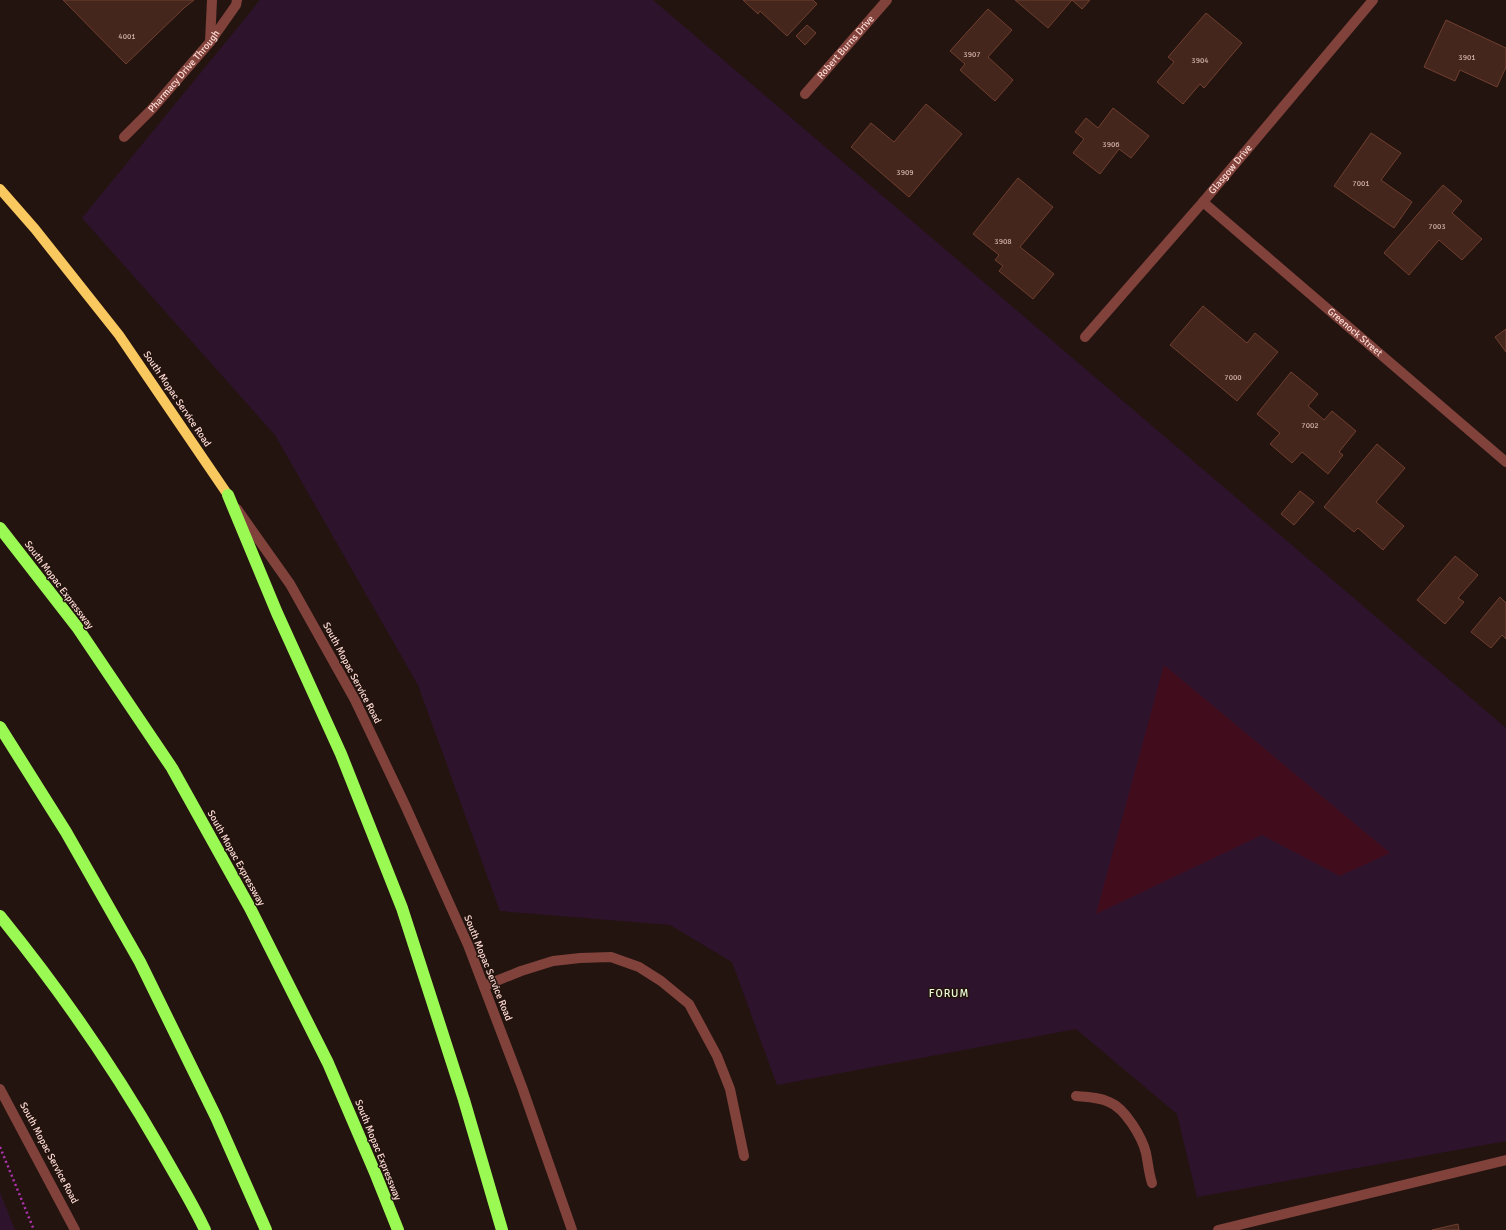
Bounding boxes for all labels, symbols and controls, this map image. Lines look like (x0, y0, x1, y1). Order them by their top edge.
street label: Robert Burns Drive (815, 13, 877, 82)
street label: Pharmacy Drive Through (146, 28, 222, 115)
house number: 4001 (118, 31, 136, 41)
house number: 3907 (963, 49, 981, 59)
house number: 3901 (1458, 52, 1476, 62)
house number: 3904 (1191, 55, 1209, 65)
house number: 3906 (1102, 139, 1120, 149)
street label: Glasgow Drive (1206, 142, 1255, 197)
house number: 3909 (896, 167, 914, 177)
house number: 7001 (1352, 178, 1370, 188)
house number: 7003 (1428, 221, 1446, 231)
house number: 3908 (994, 236, 1012, 246)
street label: Greenock Street (1325, 305, 1385, 359)
street label: South Mopac Service Road (140, 349, 214, 449)
house number: 7000 (1224, 372, 1242, 382)
house number: 7002 (1301, 420, 1319, 430)
street label: South Mopac Expressway (22, 538, 96, 632)
street label: South Mopac Service Road (320, 620, 384, 726)
street label: South Mopac Expressway (205, 808, 267, 908)
street label: South Mopac Service Road (461, 913, 515, 1023)
district label: FORUM (929, 987, 969, 1000)
street label: South Mopac Expressway (352, 1098, 404, 1202)
street label: South Mopac Service Road (17, 1100, 81, 1206)

